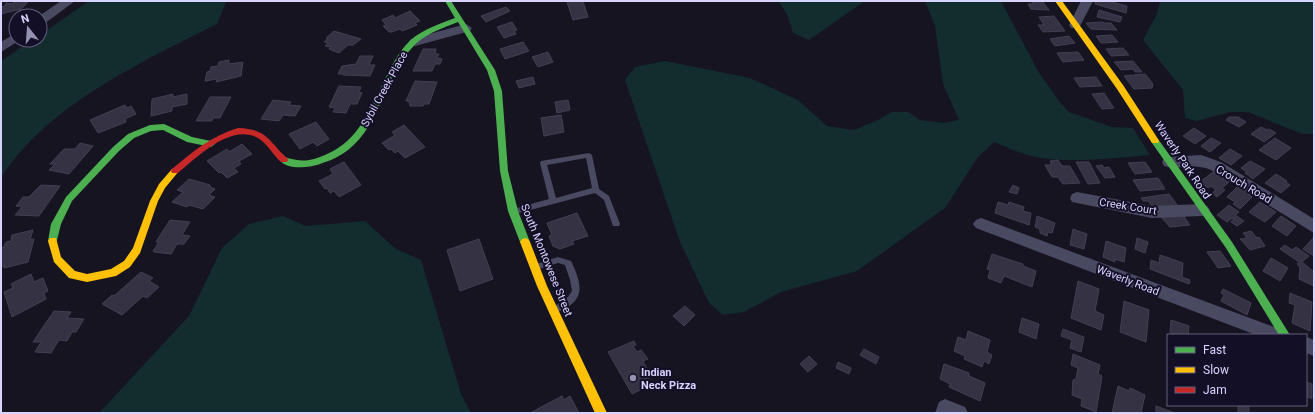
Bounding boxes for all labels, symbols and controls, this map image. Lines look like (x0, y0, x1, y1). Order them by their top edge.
north arrow (8, 8, 48, 48)
text: N (20, 11, 31, 26)
street label: Sybil Creek Place (358, 49, 411, 129)
street label: Waverly Park Road (1152, 119, 1213, 202)
street label: Crouch Road (1213, 163, 1274, 206)
street label: Creek Court (1098, 196, 1158, 218)
street label: South Montowese Street (518, 202, 575, 319)
street label: Waverly Road (1095, 263, 1161, 298)
legend (1167, 334, 1307, 406)
text: Fast (1203, 343, 1226, 357)
text: Slow (1203, 363, 1229, 377)
place label: Indian Neck Pizza (641, 366, 696, 392)
marker: Indian Neck Pizza (628, 373, 638, 383)
text: Jam (1203, 383, 1227, 397)

